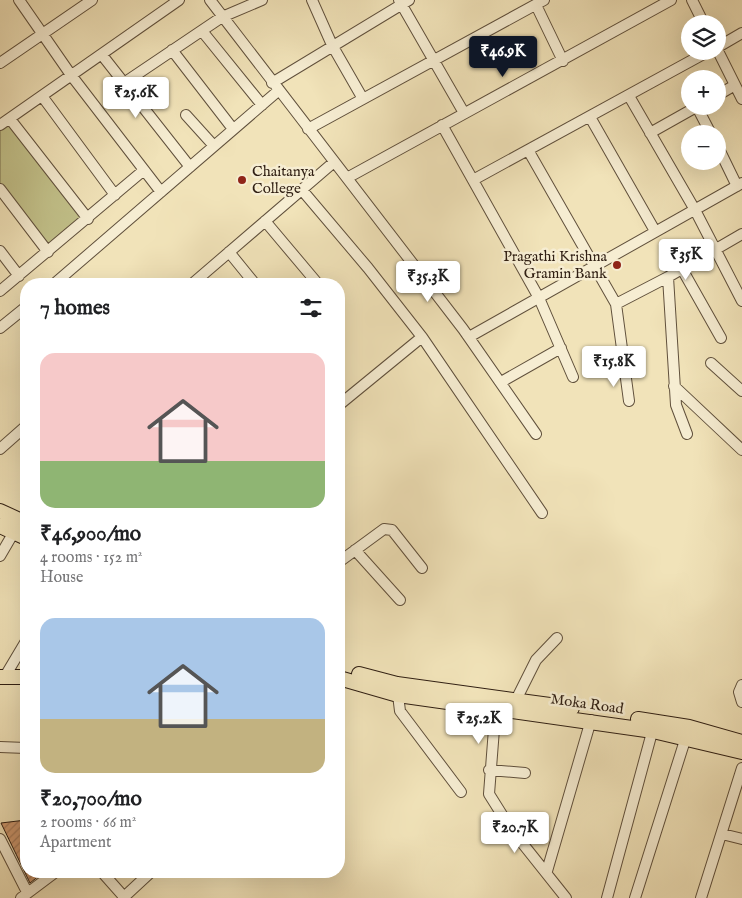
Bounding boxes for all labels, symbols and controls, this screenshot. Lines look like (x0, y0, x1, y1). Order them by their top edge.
map controls (681, 15, 726, 170)
button: layers (681, 15, 726, 60)
pin: ₹46.9K (462, 36, 544, 78)
text: ₹46.9K (480, 42, 526, 62)
button: + (681, 70, 726, 115)
pin: ₹25.6K (95, 76, 177, 119)
text: ₹25.6K (114, 83, 158, 103)
button: − (681, 125, 726, 170)
place label: Chaitanya College (252, 162, 315, 198)
marker: Chaitanya College (236, 174, 248, 186)
pin: ₹35K (656, 238, 716, 281)
text: ₹35K (670, 245, 702, 265)
place label: Pragathi Krishna Gramin Bank (503, 247, 608, 283)
marker: Pragathi Krishna Gramin Bank (611, 259, 623, 271)
pin: ₹35.3K (387, 260, 469, 303)
text: ₹35.3K (407, 267, 449, 287)
icon: filters (297, 294, 325, 322)
text: 7 homes (40, 295, 110, 322)
pin: ₹15.8K (573, 346, 655, 388)
text: ₹15.8K (593, 352, 635, 372)
icon: home (138, 386, 228, 476)
text: ₹46,900/mo (40, 521, 141, 548)
text: 4 rooms · 152 m² (40, 548, 142, 568)
text: House (40, 568, 83, 588)
icon: home (138, 651, 228, 741)
street label: Moka Road (549, 689, 626, 719)
pin: ₹25.2K (438, 702, 520, 745)
text: ₹25.2K (457, 709, 501, 729)
text: ₹20,700/mo (40, 786, 142, 813)
pin: ₹20.7K (474, 812, 556, 854)
text: 2 rooms · 66 m² (40, 813, 136, 833)
text: ₹20.7K (492, 818, 538, 838)
text: Apartment (40, 833, 111, 853)

